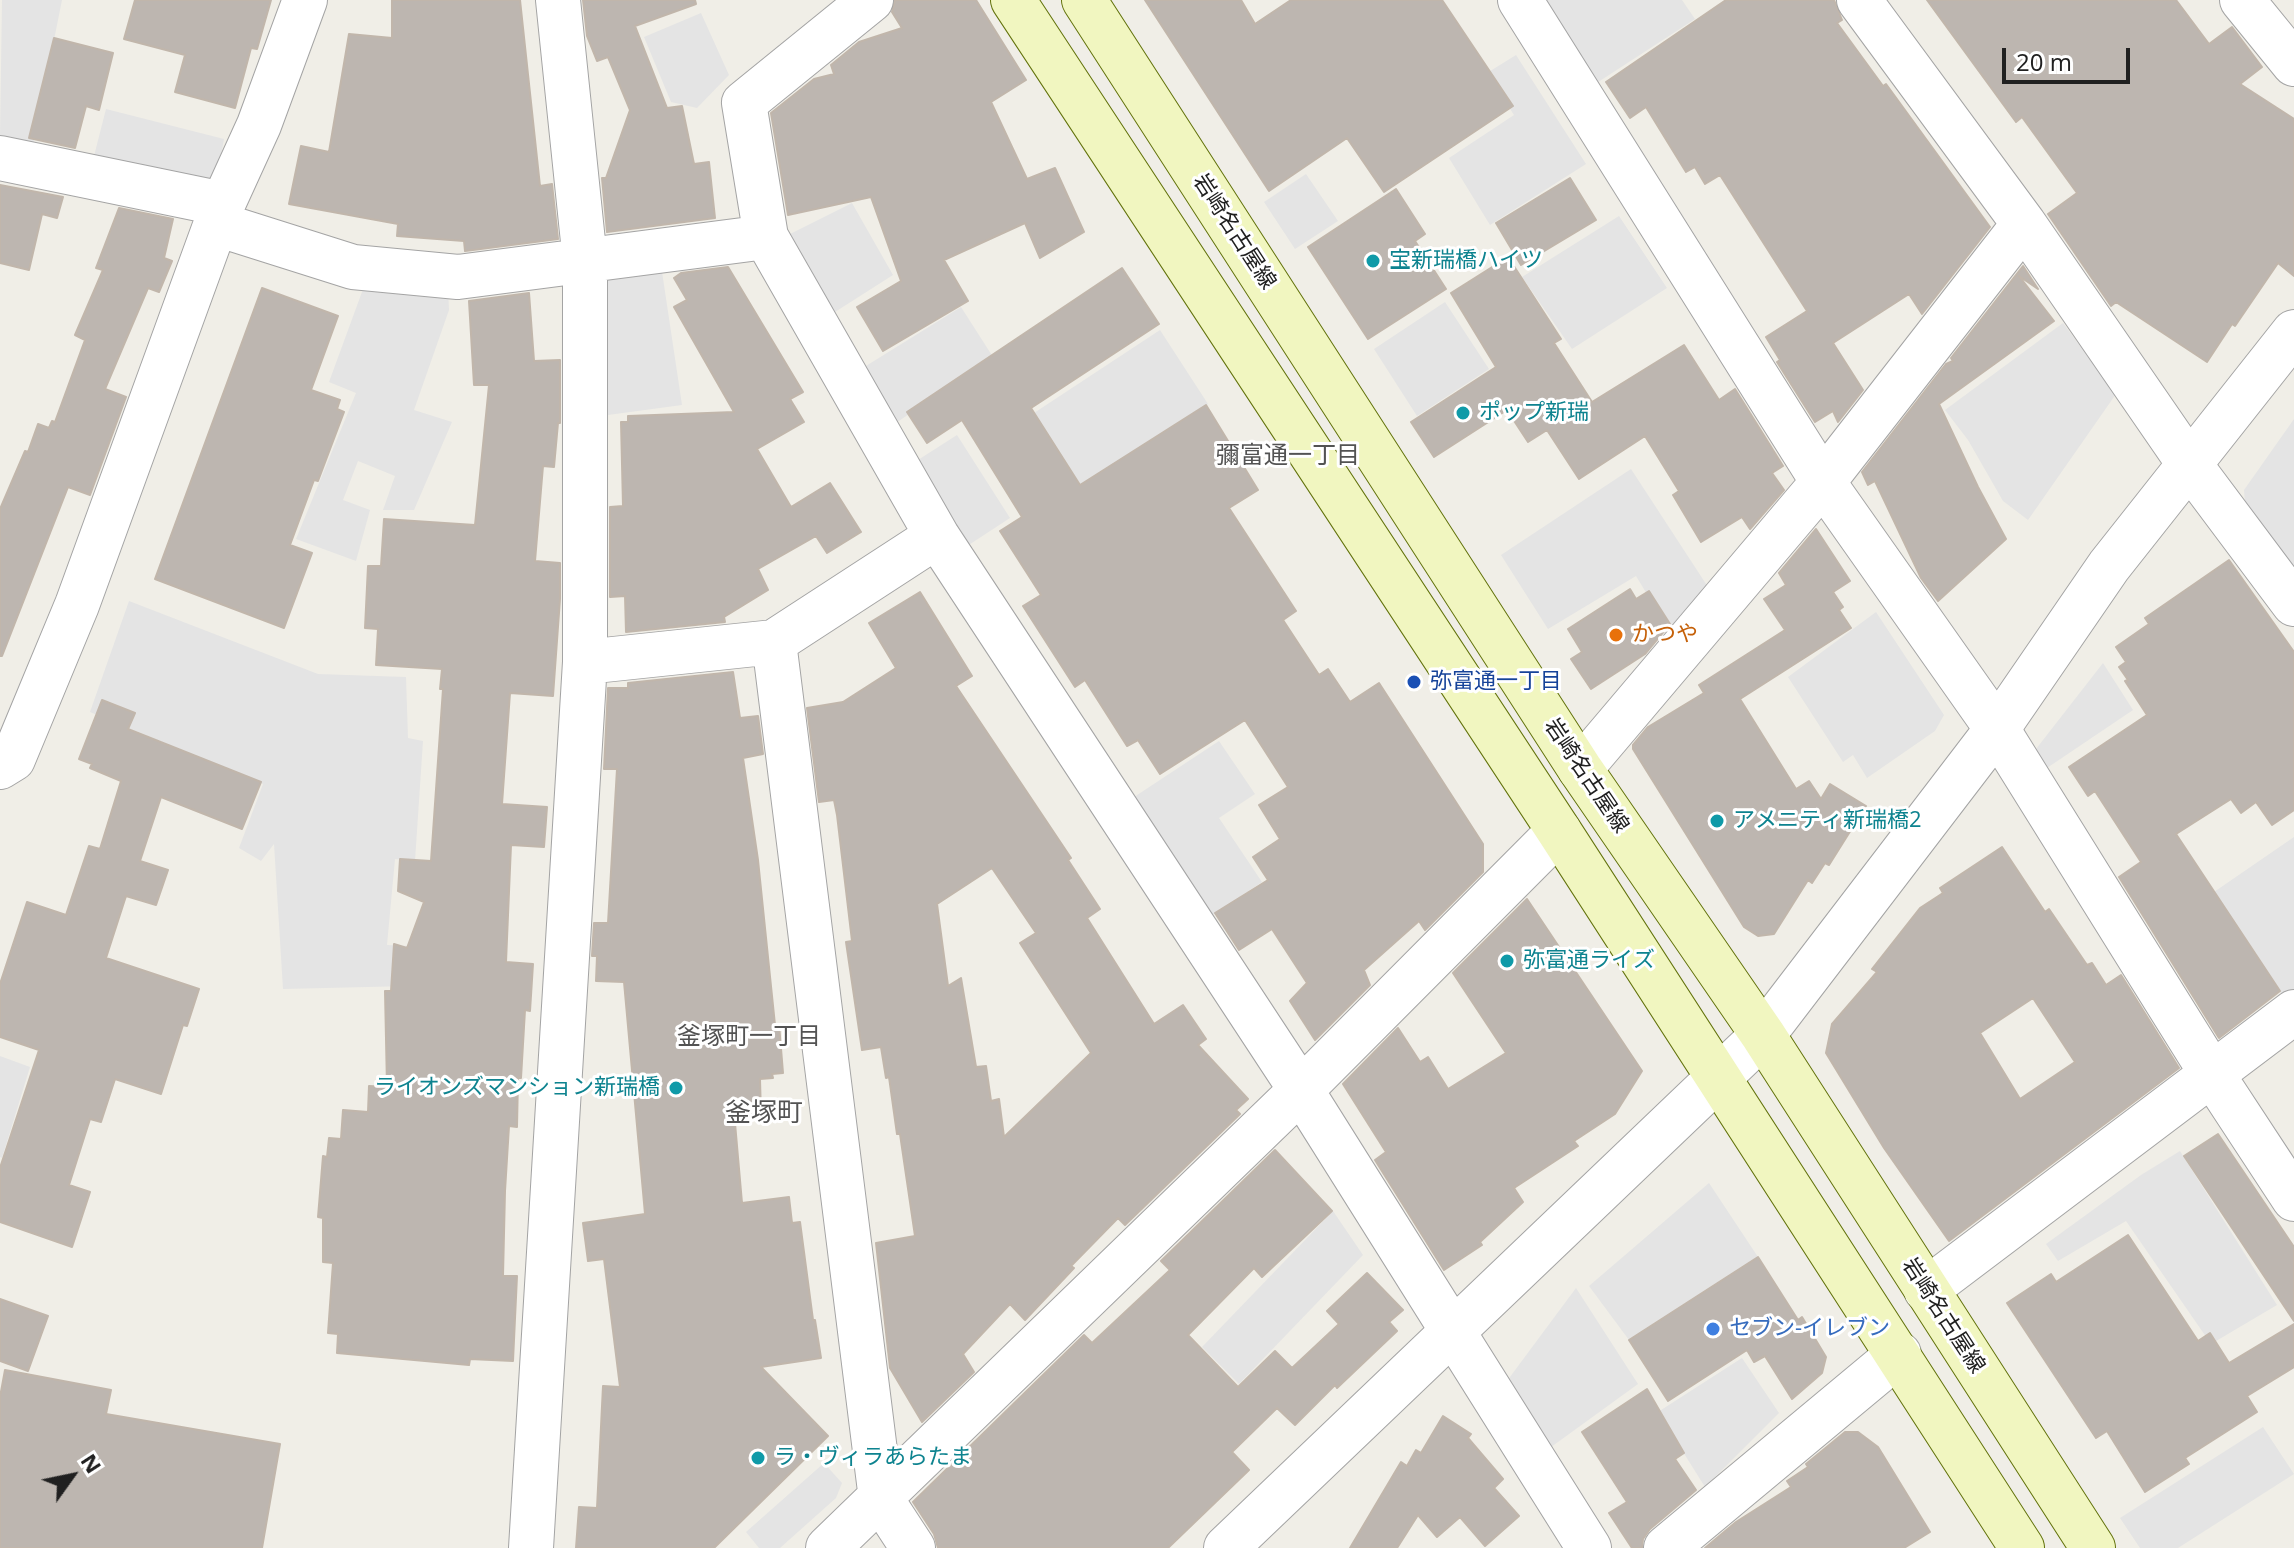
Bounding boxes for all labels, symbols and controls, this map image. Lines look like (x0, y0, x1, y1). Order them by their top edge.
scale bar (2006, 32, 2134, 82)
text: 20 m (2016, 45, 2072, 78)
street label: 岩崎名古屋線 (1187, 169, 1281, 295)
place label: 宝新瑞橋ハイツ (1389, 248, 1543, 274)
marker: 宝新瑞橋ハイツ (1364, 252, 1382, 270)
place label: ポップ新瑞 (1479, 400, 1589, 426)
marker: ポップ新瑞 (1454, 404, 1472, 422)
district label: 彌富通一丁目 (1216, 442, 1360, 470)
place label: かつや (1632, 622, 1698, 648)
marker: かつや (1607, 626, 1625, 644)
place label: 弥富通一丁目 (1430, 669, 1562, 695)
marker: 弥富通一丁目 (1405, 673, 1423, 691)
street label: 岩崎名古屋線 (1538, 714, 1634, 838)
place label: アメニティ新瑞橋2 (1733, 808, 1922, 834)
marker: アメニティ新瑞橋2 (1708, 812, 1726, 830)
place label: 弥富通ライズ (1523, 948, 1655, 974)
marker: 弥富通ライズ (1498, 952, 1516, 970)
district label: 釜塚町一丁目 (677, 1023, 821, 1051)
place label: ライオンズマンション新瑞橋 (374, 1075, 660, 1101)
marker: ライオンズマンション新瑞橋 (667, 1079, 685, 1097)
district label: 釜塚町 (725, 1098, 803, 1130)
street label: 岩崎名古屋線 (1896, 1253, 1990, 1379)
place label: セブン-イレブン (1729, 1316, 1890, 1342)
marker: セブン-イレブン (1704, 1320, 1722, 1338)
north arrow (32, 1436, 112, 1516)
place label: ラ・ヴィラあらたま (774, 1445, 972, 1471)
text: N (75, 1447, 110, 1479)
marker: ラ・ヴィラあらたま (749, 1449, 767, 1467)

